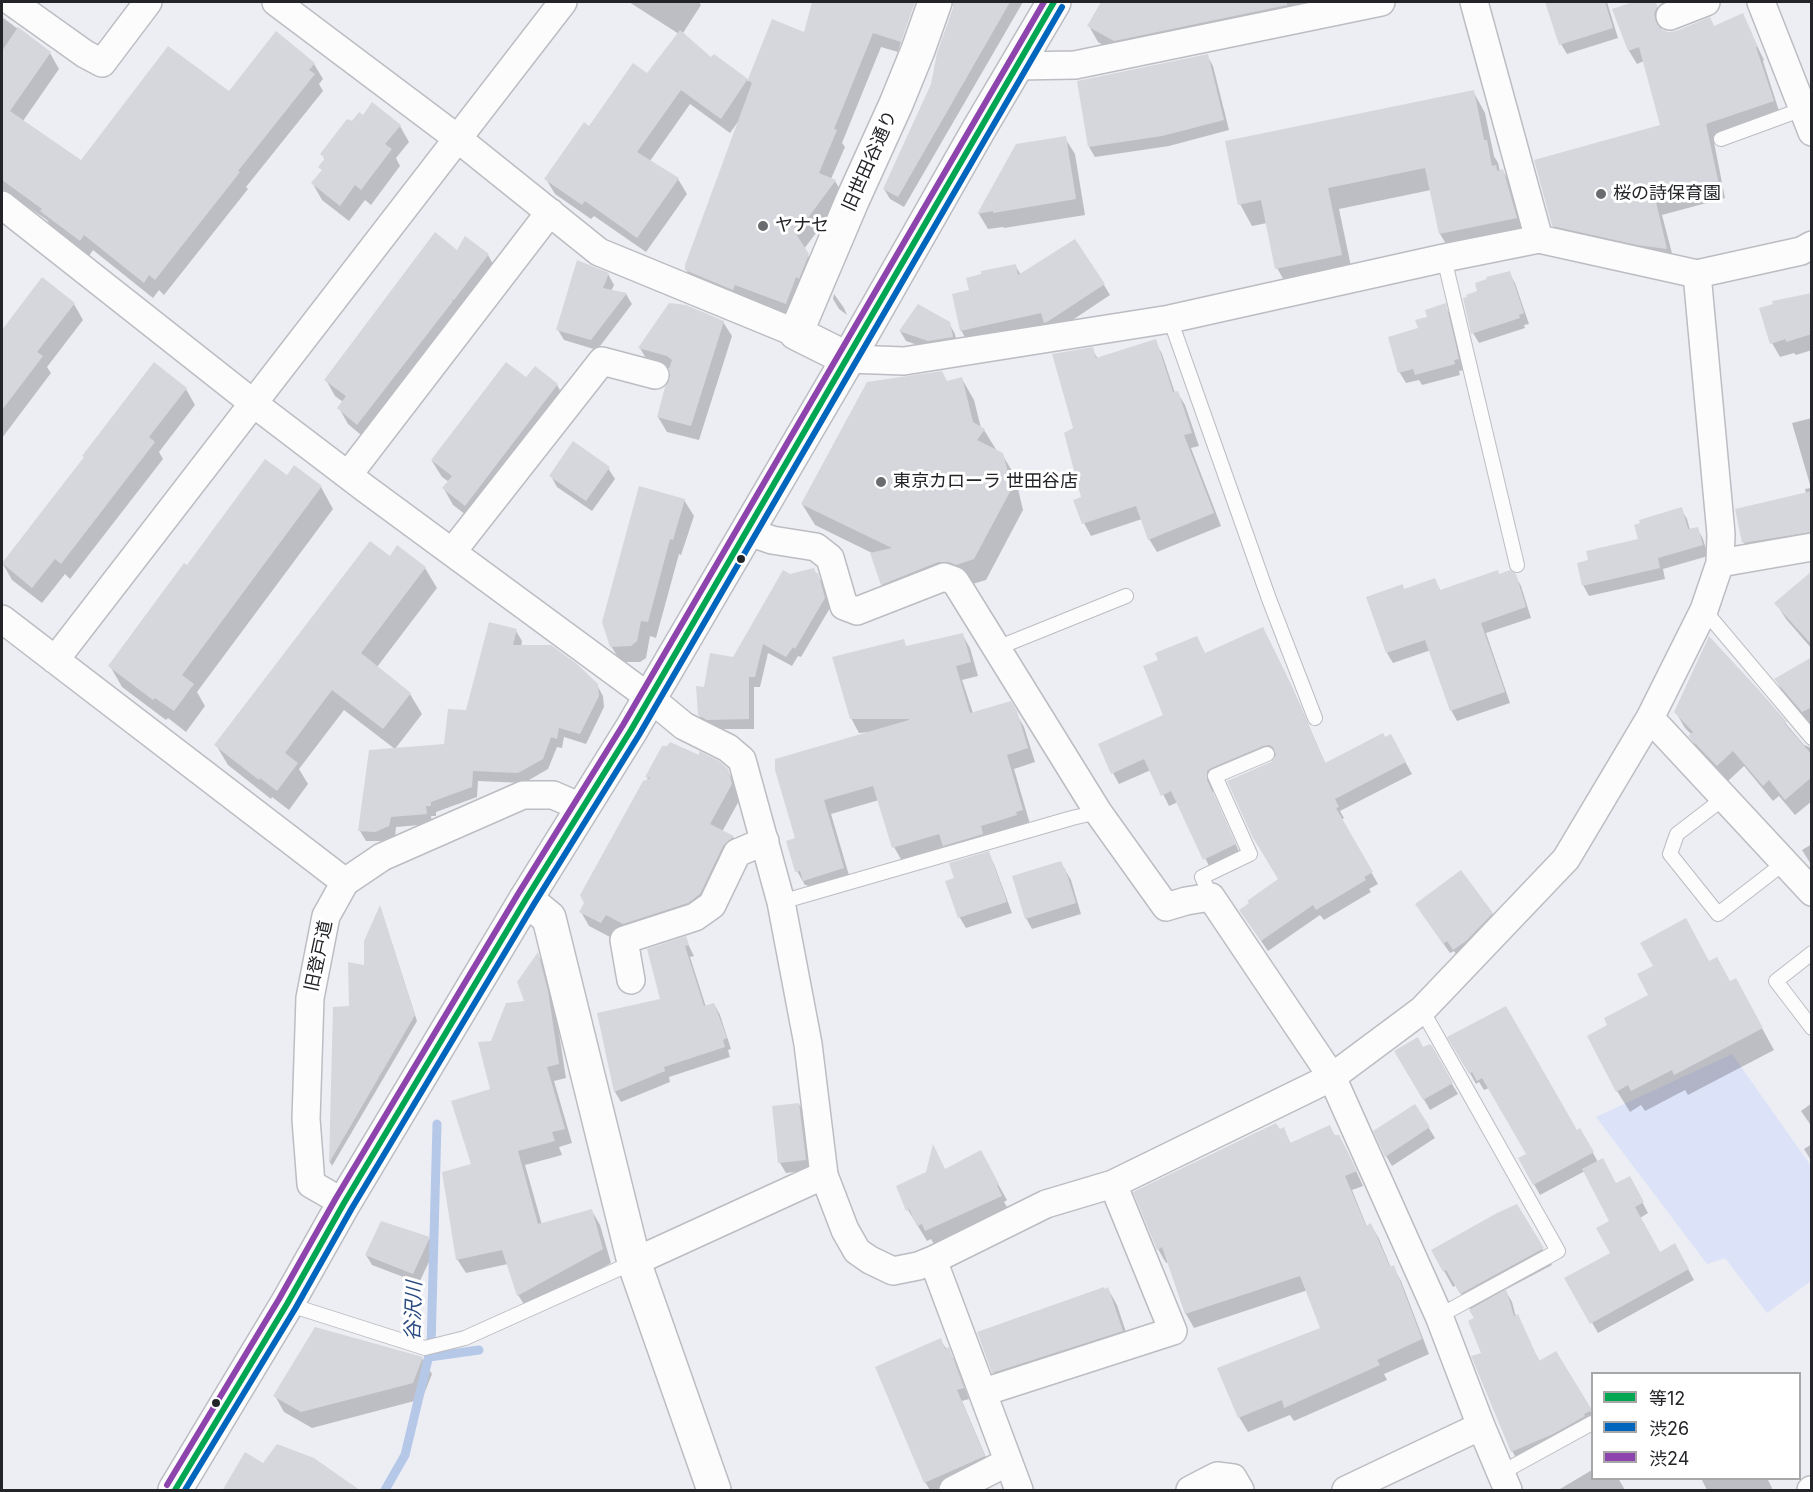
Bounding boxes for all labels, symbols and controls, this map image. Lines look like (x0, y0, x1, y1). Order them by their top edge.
street label: 旧世田谷通り (838, 107, 902, 215)
place label: 桜の詩保育園 (1613, 183, 1721, 205)
marker: 桜の詩保育園 (1594, 187, 1608, 201)
place label: ヤナセ (775, 215, 829, 237)
marker: ヤナセ (756, 219, 770, 233)
place label: 東京カローラ 世田谷店 (893, 471, 1078, 493)
marker: 東京カローラ 世田谷店 (874, 475, 888, 489)
unlabelled marker (735, 553, 747, 565)
street label: 旧登戸道 (301, 919, 337, 993)
water label: 谷沢川 (401, 1281, 427, 1341)
legend (1591, 1372, 1801, 1480)
text: 等12 (1649, 1388, 1685, 1409)
unlabelled marker (210, 1397, 222, 1409)
text: 渋26 (1649, 1418, 1689, 1439)
text: 渋24 (1649, 1448, 1689, 1469)

